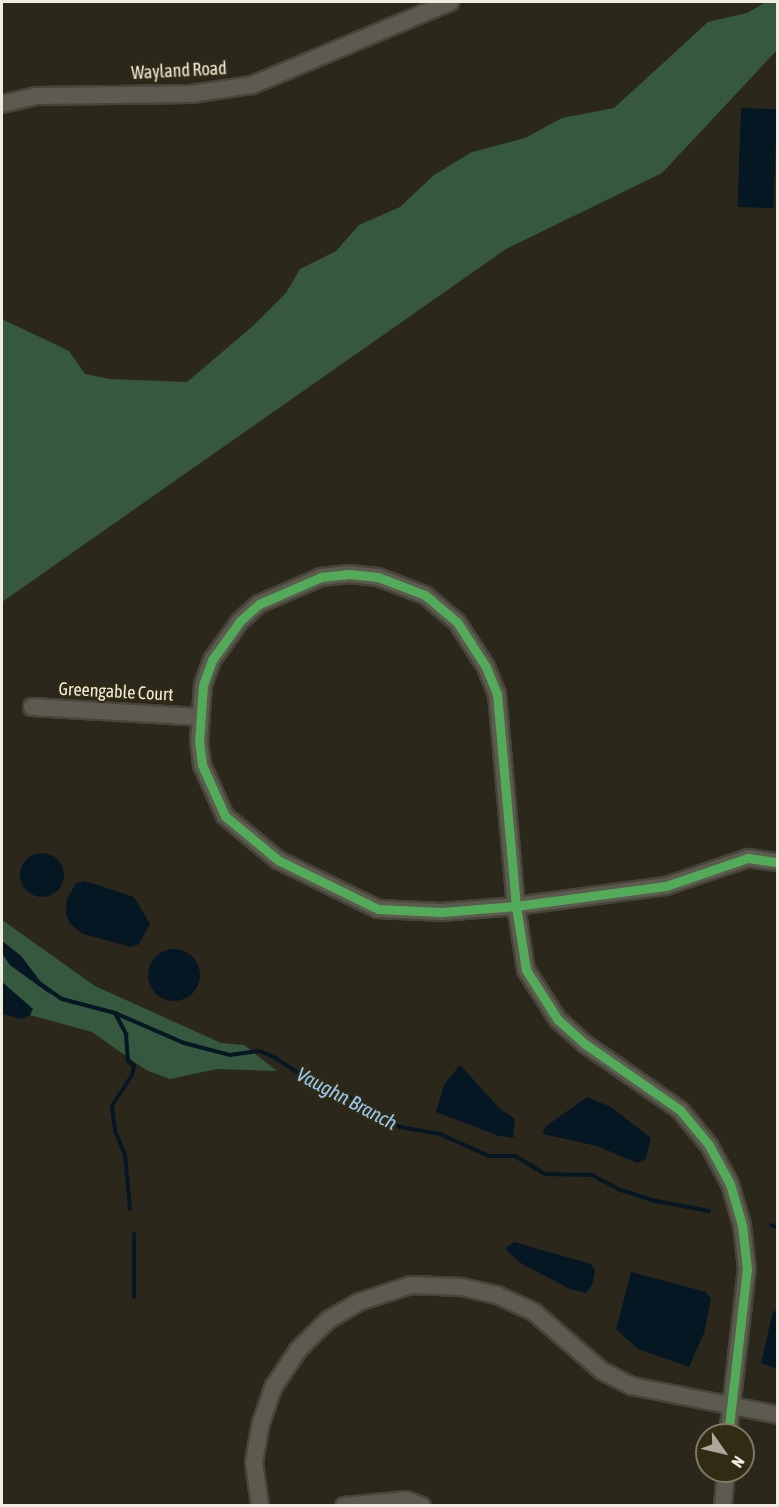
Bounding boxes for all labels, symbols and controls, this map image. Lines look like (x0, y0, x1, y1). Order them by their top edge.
street label: Wayland Road (131, 58, 227, 84)
street label: Greengable Court (58, 678, 174, 706)
water label: Vaughn Branch (293, 1061, 401, 1135)
north arrow (695, 1423, 755, 1483)
text: N (728, 1453, 748, 1471)

